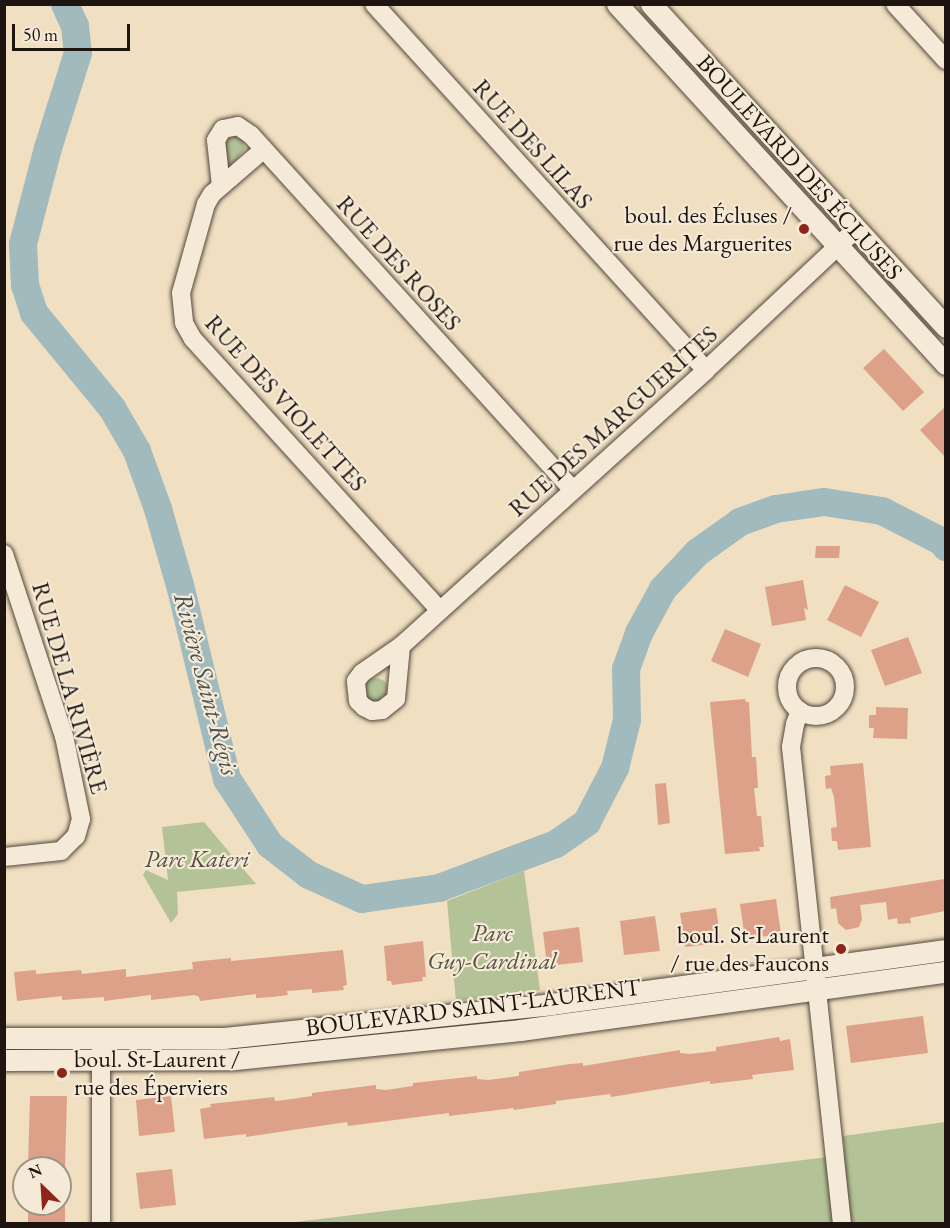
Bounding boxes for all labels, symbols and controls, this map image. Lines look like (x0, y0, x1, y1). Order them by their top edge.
scale bar (15, 12, 134, 50)
text: 50 m (23, 23, 58, 46)
street label: BOULEVARD DES ÉCLUSES (691, 48, 909, 286)
street label: RUE DES LILAS (467, 73, 599, 215)
street label: RUE DES ROSES (331, 189, 467, 337)
place label: boul. des Écluses / rue des Marguerites (613, 201, 792, 257)
marker: boul. des Écluses / rue des Marguerites (797, 222, 811, 236)
street label: RUE DES VIOLETTES (199, 309, 373, 497)
street label: RUE DES MARGUERITES (503, 320, 723, 522)
street label: RUE DE LA RIVIÈRE (26, 579, 114, 797)
water label: Rivière Saint-Régis (167, 589, 245, 779)
park label: Parc Kateri (144, 845, 250, 873)
park label: Parc Guy-Cardinal (427, 919, 557, 975)
place label: boul. St-Laurent / rue des Faucons (670, 921, 829, 977)
marker: boul. St-Laurent / rue des Faucons (834, 942, 848, 956)
street label: BOULEVARD SAINT-LAURENT (304, 972, 642, 1042)
place label: boul. St-Laurent / rue des Éperviers (74, 1045, 240, 1101)
marker: boul. St-Laurent / rue des Éperviers (55, 1066, 69, 1080)
north arrow (12, 1156, 72, 1216)
text: N (25, 1159, 45, 1183)

